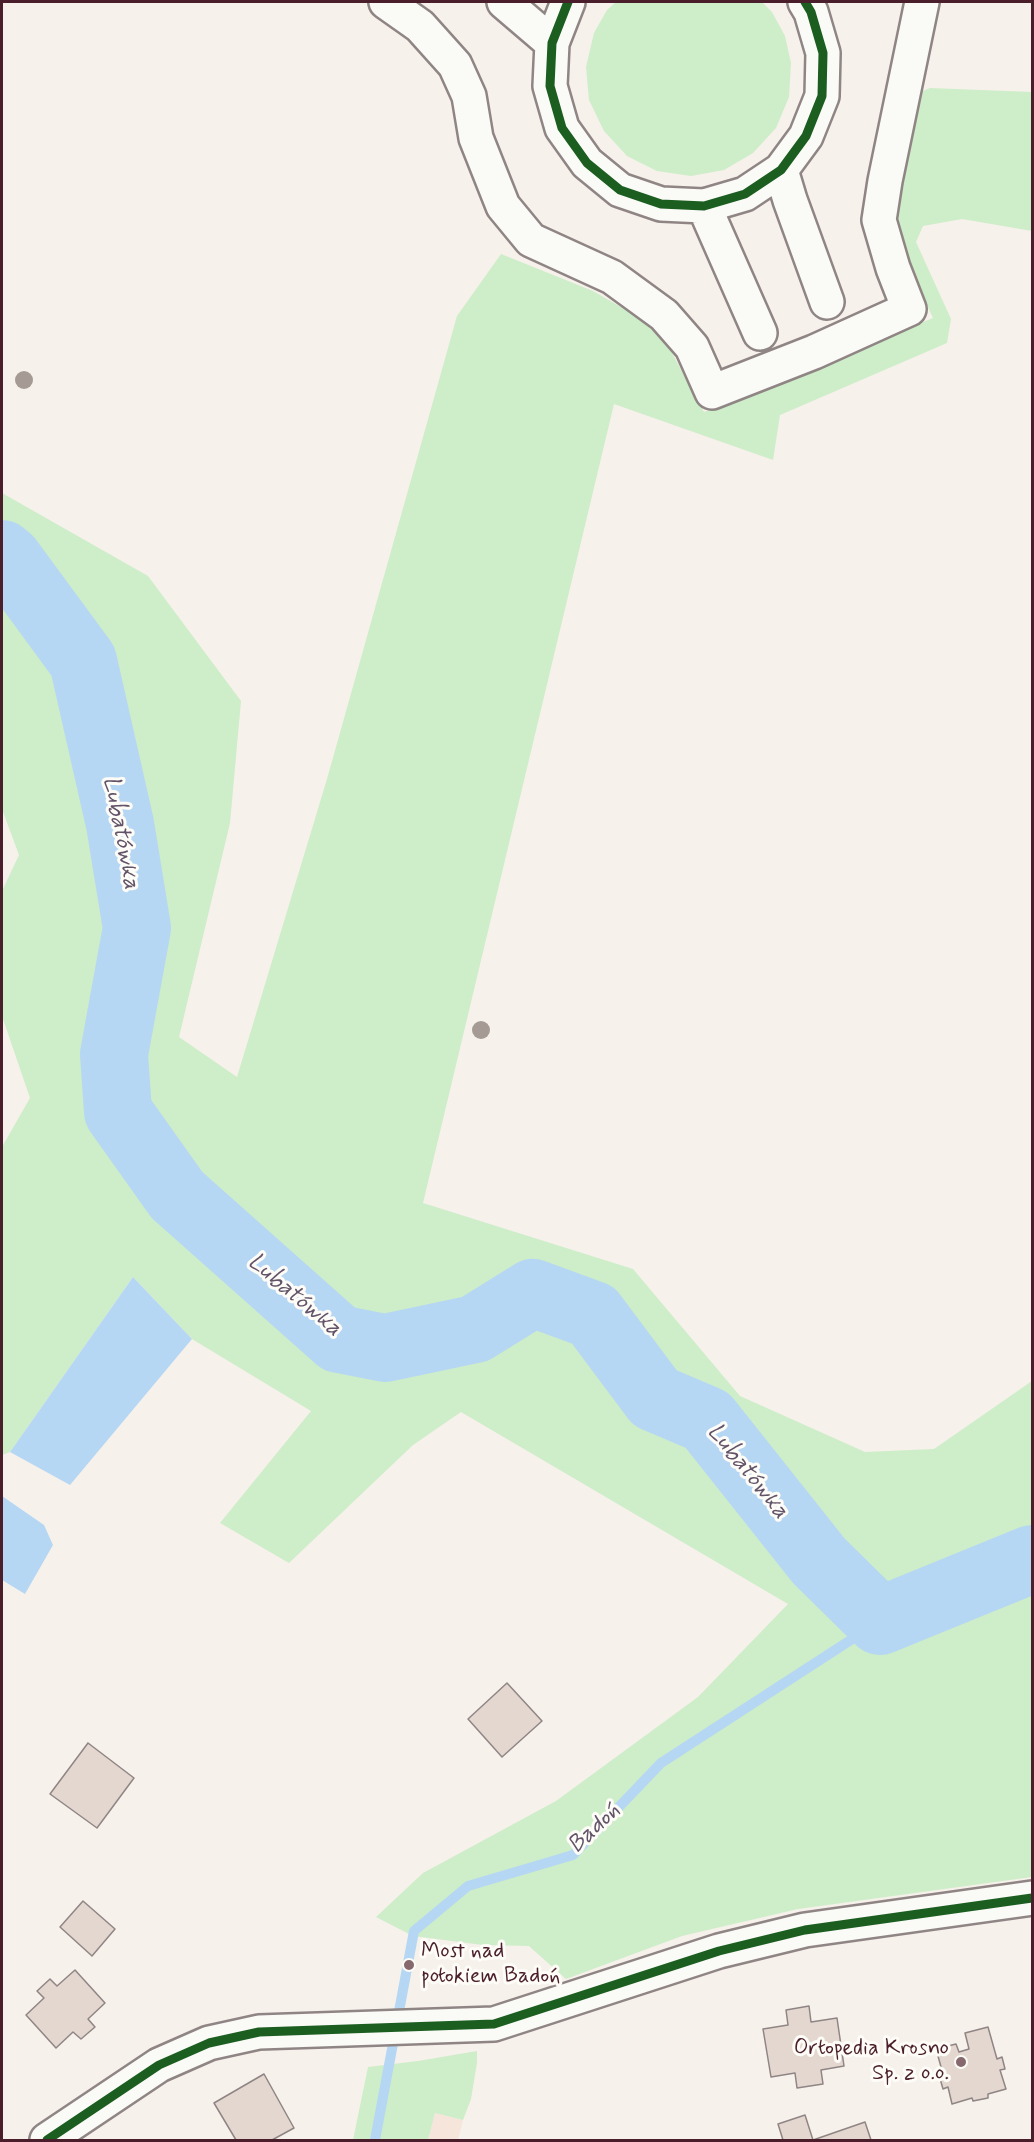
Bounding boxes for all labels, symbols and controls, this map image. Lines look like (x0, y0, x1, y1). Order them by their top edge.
water label: Lubatówka (95, 774, 145, 892)
water label: Lubatówka (241, 1248, 347, 1344)
water label: Lubatówka (700, 1419, 794, 1525)
water label: Badoń (563, 1798, 627, 1860)
place label: Most nad potokiem Badoń (421, 1939, 560, 1990)
marker: Most nad potokiem Badoń (402, 1958, 416, 1972)
place label: Ortopedia Krosno Sp. z o.o. (794, 2036, 949, 2088)
marker: Ortopedia Krosno Sp. z o.o. (954, 2055, 968, 2069)

